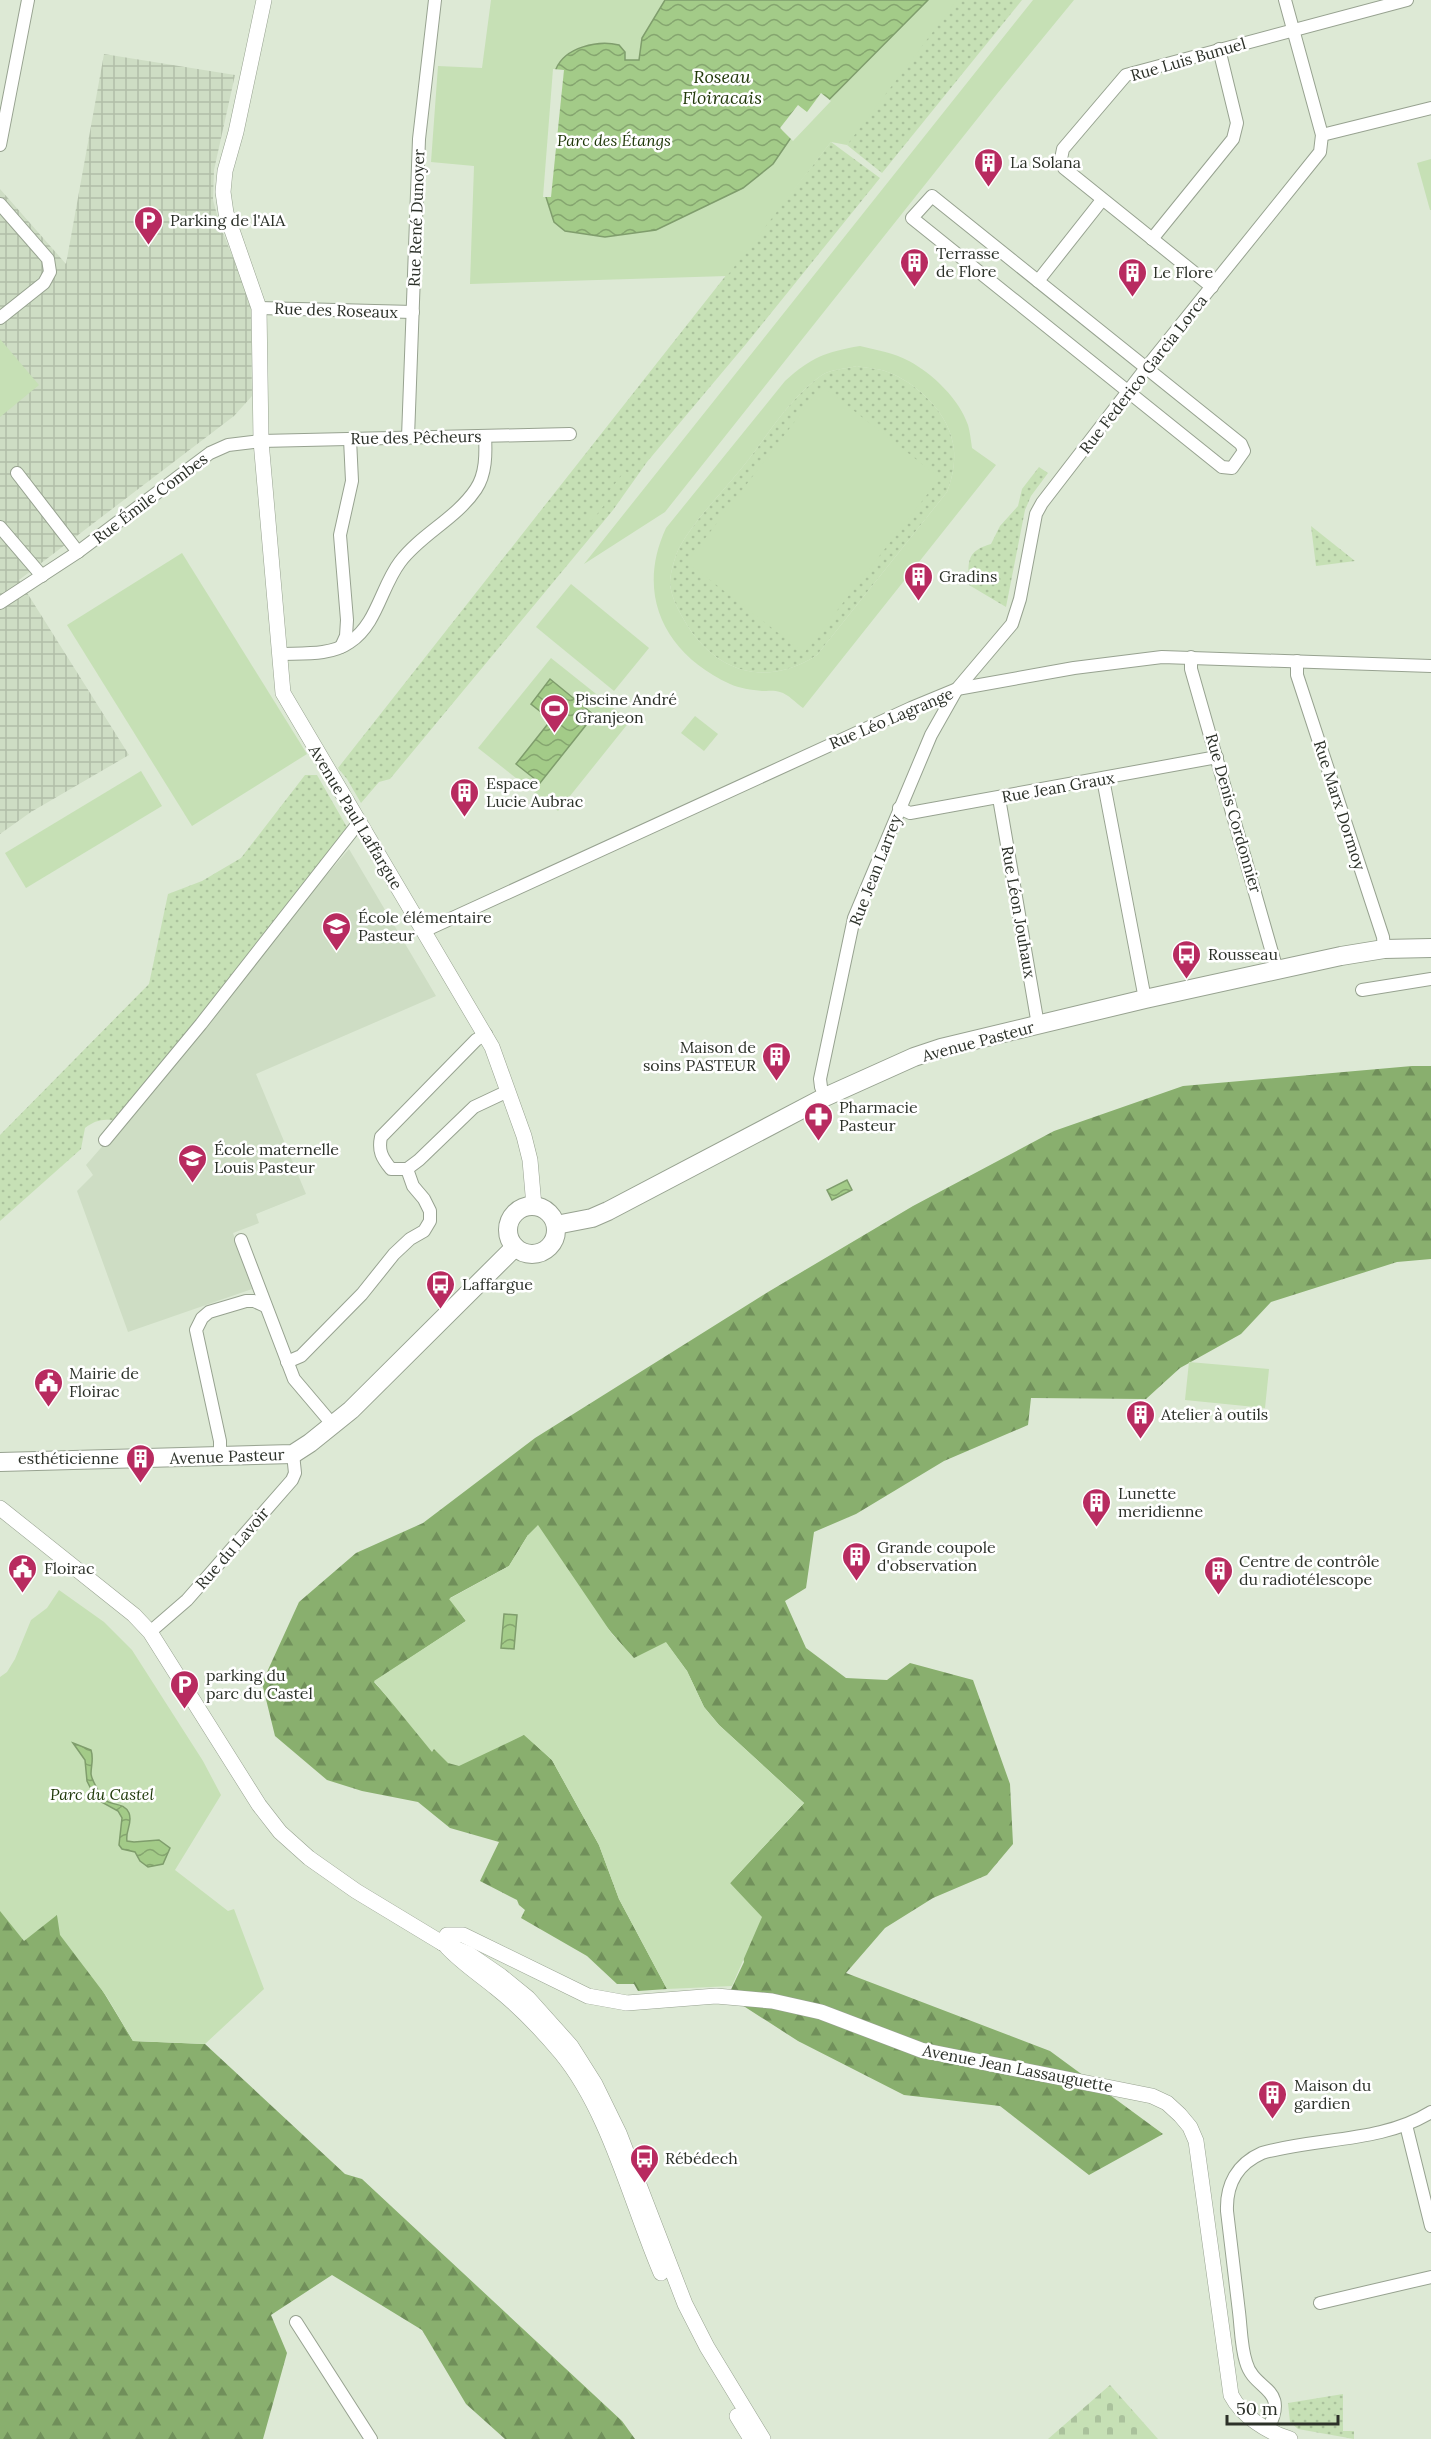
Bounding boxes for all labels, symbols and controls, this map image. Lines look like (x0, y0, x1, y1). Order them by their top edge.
street label: Rue Luis Bunuel (1128, 33, 1248, 85)
water label: Roseau Floiracais (682, 65, 762, 109)
park label: Parc des Étangs (557, 130, 671, 150)
building icon: La Solana (973, 146, 1005, 188)
street label: Rue René Dunoyer (404, 149, 428, 287)
place label: La Solana (1010, 152, 1081, 172)
parking icon: Parking de l'AIA (133, 204, 165, 246)
place label: Parking de l'AIA (170, 210, 286, 230)
place label: Terrasse de Flore (936, 243, 1000, 281)
building icon: Terrasse de Flore (899, 246, 931, 288)
building icon: Le Flore (1116, 256, 1148, 298)
place label: Le Flore (1153, 262, 1213, 282)
street label: Rue Federico Garcia Lorca (1075, 291, 1211, 457)
street label: Rue des Roseaux (274, 298, 399, 322)
street label: Rue des Pêcheurs (350, 426, 482, 448)
street label: Rue Émile Combes (89, 448, 211, 548)
building icon: Gradins (902, 560, 934, 602)
place label: Gradins (939, 566, 997, 586)
street label: Rue Léo Lagrange (826, 683, 956, 753)
place label: Piscine André Granjeon (575, 689, 677, 727)
sports icon: Piscine André Granjeon (538, 692, 570, 734)
street label: Rue Denis Cordonnier (1202, 731, 1266, 895)
street label: Rue Marx Dormoy (1310, 738, 1371, 873)
street label: Avenue Paul Laffargue (304, 740, 407, 893)
street label: Rue Jean Graux (1000, 767, 1116, 807)
place label: Espace Lucie Aubrac (486, 773, 583, 811)
building icon: Espace Lucie Aubrac (449, 776, 481, 818)
street label: Rue Jean Larrey (845, 811, 906, 929)
street label: Rue Léon Jouhaux (998, 844, 1041, 980)
place label: École élémentaire Pasteur (358, 907, 492, 945)
school or university icon: École élémentaire Pasteur (321, 910, 353, 952)
bus stop icon: Rousseau (1171, 938, 1203, 980)
place label: Rousseau (1208, 944, 1278, 964)
street label: Avenue Pasteur (919, 1016, 1036, 1066)
place label: Maison de soins PASTEUR (643, 1037, 757, 1075)
building icon: Maison de soins PASTEUR (761, 1040, 793, 1082)
place label: Pharmacie Pasteur (839, 1097, 918, 1135)
pharmacy icon: Pharmacie Pasteur (802, 1100, 834, 1142)
place label: École maternelle Louis Pasteur (214, 1139, 339, 1177)
school or university icon: École maternelle Louis Pasteur (177, 1142, 209, 1184)
bus stop icon: Laffargue (425, 1268, 457, 1310)
place label: Laffargue (462, 1274, 533, 1294)
place label: Mairie de Floirac (69, 1363, 139, 1401)
public building icon: Mairie de Floirac (32, 1366, 64, 1408)
building icon: Atelier à outils (1124, 1398, 1156, 1440)
place label: Atelier à outils (1160, 1404, 1268, 1424)
building icon: esthéticienne (124, 1442, 156, 1484)
street label: Avenue Pasteur (168, 1444, 285, 1468)
place label: esthéticienne (18, 1448, 119, 1468)
place label: Lunette meridienne (1118, 1483, 1204, 1521)
building icon: Lunette meridienne (1081, 1486, 1113, 1528)
street label: Rue du Lavoir (191, 1503, 273, 1593)
place label: Grande coupole d'observation (877, 1537, 996, 1575)
building icon: Grande coupole d'observation (840, 1540, 872, 1582)
place label: Centre de contrôle du radiotélescope (1239, 1551, 1380, 1589)
public building icon: Floirac (7, 1552, 39, 1594)
building icon: Centre de contrôle du radiotélescope (1202, 1554, 1234, 1596)
place label: Floirac (44, 1558, 95, 1578)
place label: parking du parc du Castel (206, 1665, 313, 1703)
parking icon: parking du parc du Castel (169, 1668, 201, 1710)
park label: Parc du Castel (50, 1784, 154, 1804)
street label: Avenue Jean Lassauguette (920, 2040, 1115, 2096)
place label: Maison du gardien (1294, 2075, 1372, 2113)
building icon: Maison du gardien (1257, 2078, 1289, 2120)
bus stop icon: Rébédech (628, 2142, 660, 2184)
place label: Rébédech (665, 2148, 738, 2168)
scale bar (1227, 2388, 1338, 2426)
text: 50 m (1236, 2397, 1278, 2420)

